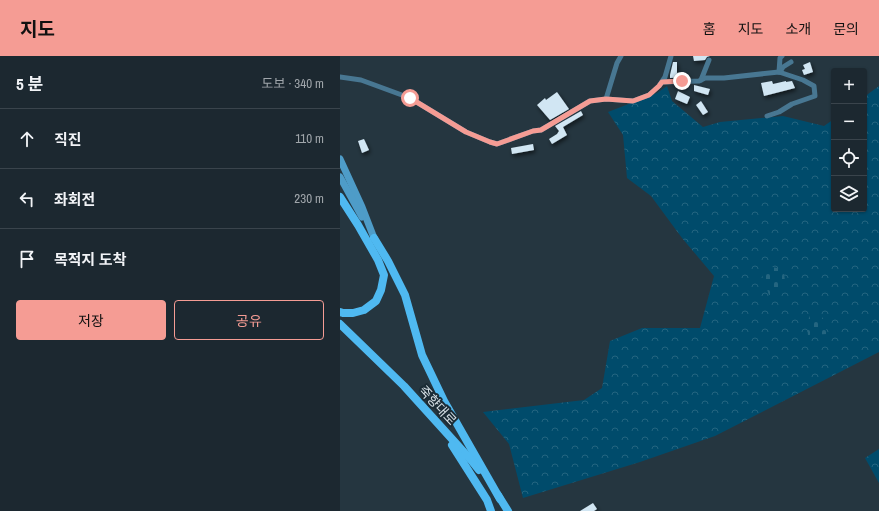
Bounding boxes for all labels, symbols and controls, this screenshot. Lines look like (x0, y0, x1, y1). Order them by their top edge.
text: 지도 (20, 16, 55, 42)
text: 홈 (703, 20, 716, 38)
text: 지도 (738, 20, 763, 38)
text: 소개 (785, 20, 811, 38)
text: 문의 (833, 20, 859, 38)
map controls (831, 68, 867, 212)
button: + (831, 68, 867, 104)
text: 5 분 (16, 72, 43, 95)
route end (673, 72, 691, 90)
text: 도보 · 340 m (262, 75, 324, 92)
route start (401, 89, 419, 107)
button: − (831, 104, 867, 140)
icon: ahead (16, 128, 38, 150)
text: 직진 (54, 129, 82, 150)
text: 110 m (295, 130, 324, 147)
button: locate (831, 140, 867, 176)
button: layers (831, 176, 867, 212)
icon: left (16, 188, 38, 210)
text: 좌회전 (54, 189, 95, 210)
text: 230 m (294, 190, 324, 207)
icon: arrive (16, 248, 38, 270)
text: 목적지 도착 (54, 249, 126, 270)
button: 저장 (16, 300, 166, 340)
button: 공유 (174, 300, 324, 340)
street label: 죽향대로 (415, 382, 460, 429)

